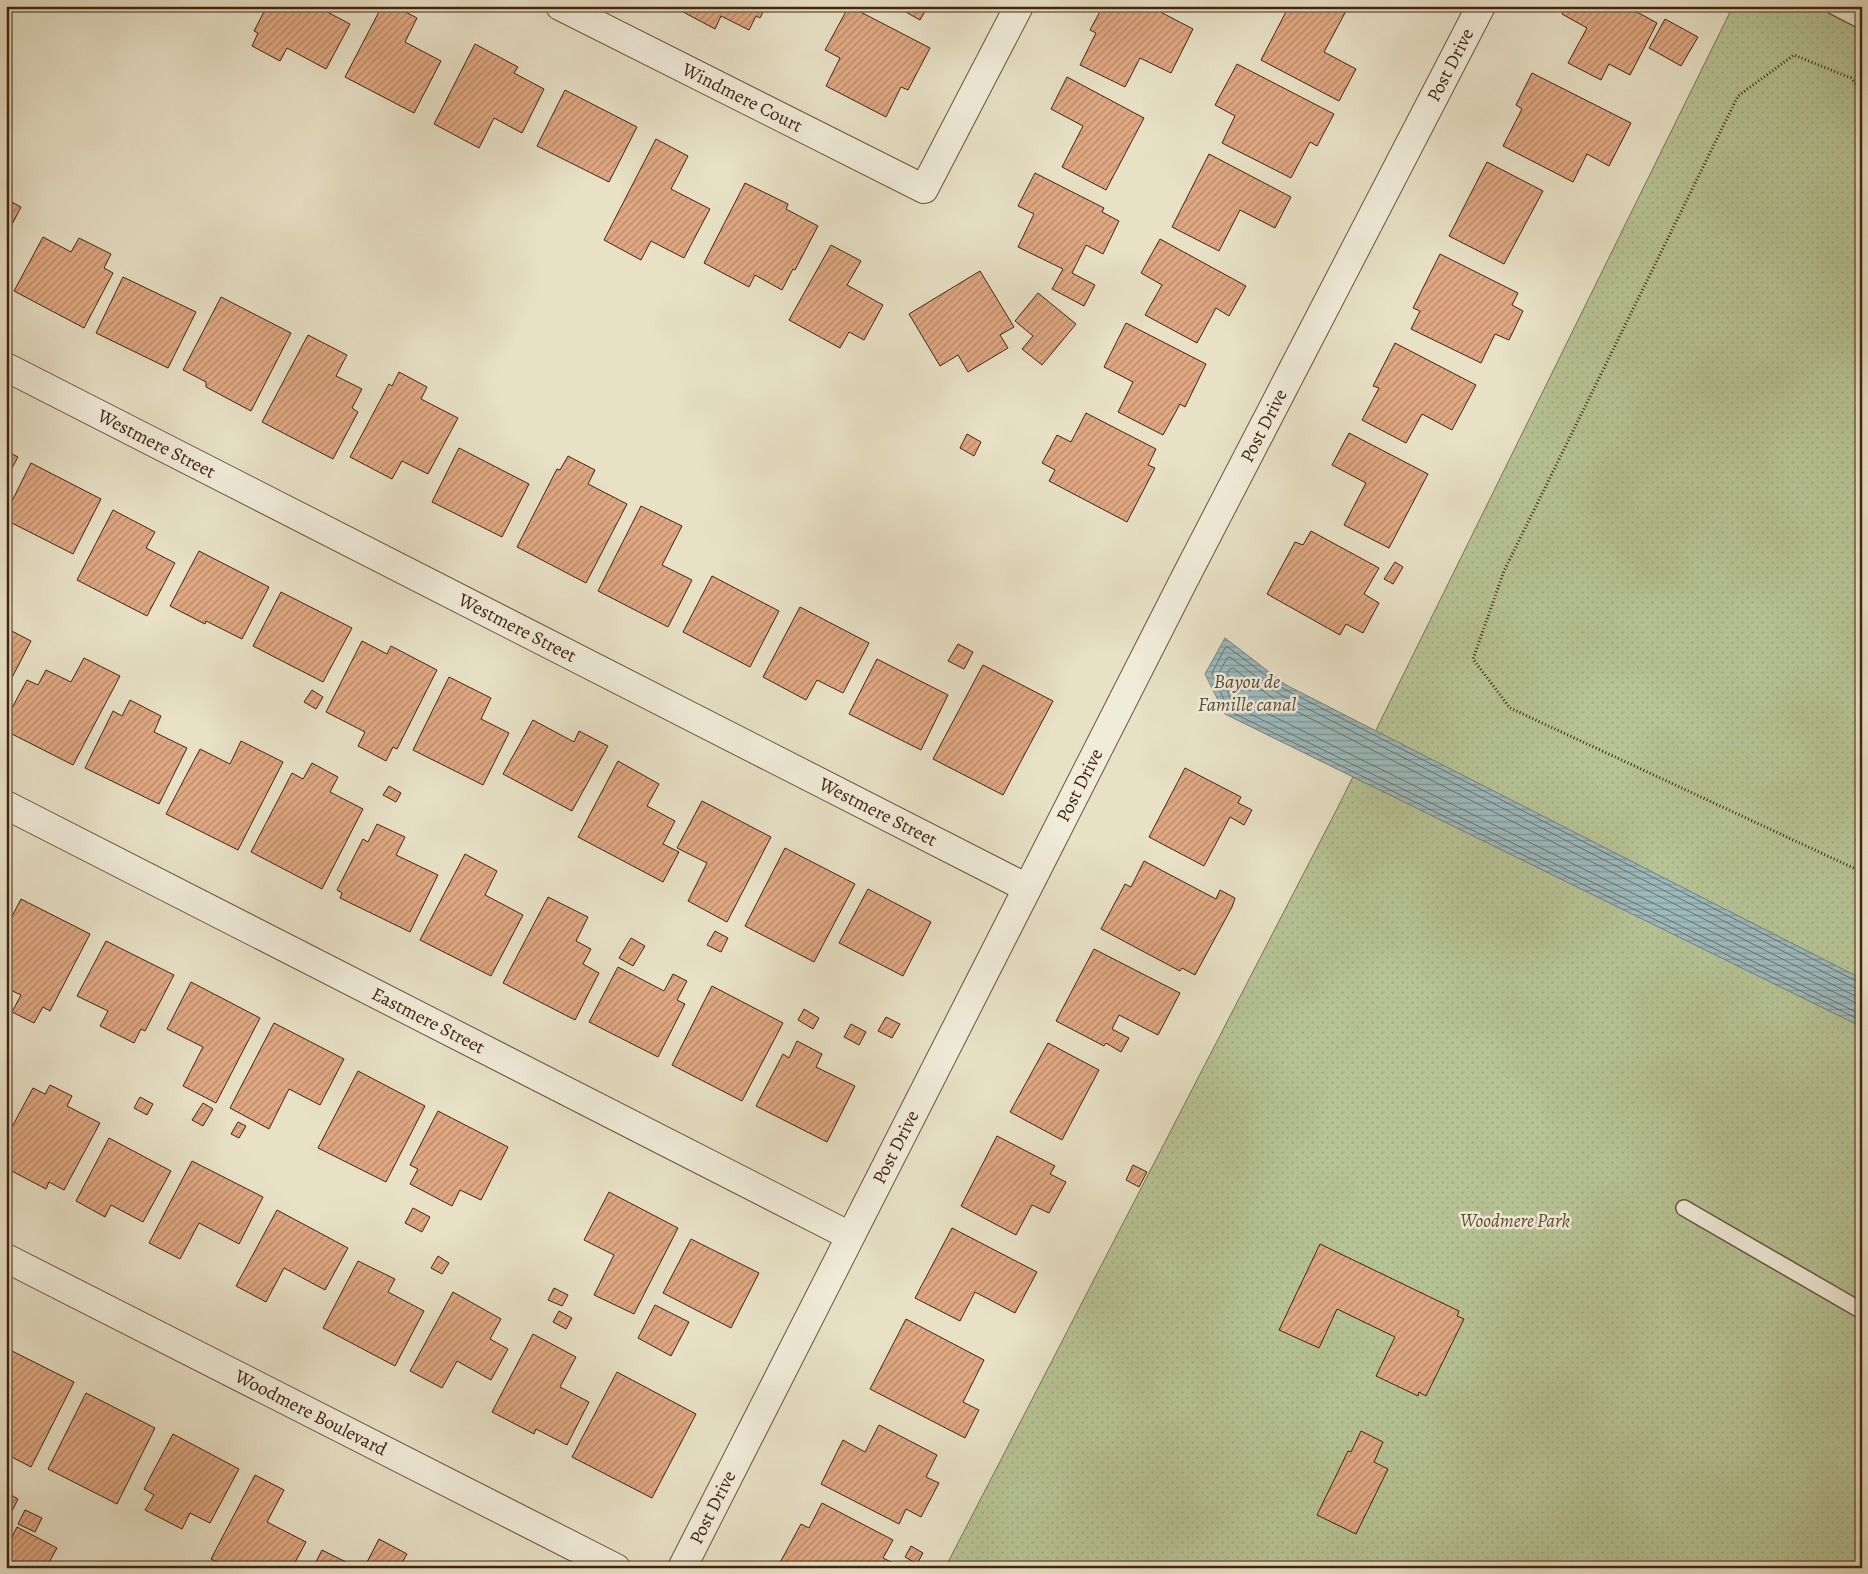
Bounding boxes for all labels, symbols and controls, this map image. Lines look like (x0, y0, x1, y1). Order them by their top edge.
street label: Post Drive (1421, 24, 1480, 106)
street label: Windmere Court (677, 56, 807, 139)
street label: Post Drive (1234, 384, 1294, 467)
street label: Westmere Street (92, 402, 220, 485)
street label: Westmere Street (453, 587, 581, 669)
water label: Bayou de Famille canal (1198, 668, 1296, 718)
street label: Post Drive (1050, 744, 1109, 827)
street label: Westmere Street (814, 771, 941, 853)
street label: Eastmere Street (367, 981, 489, 1060)
street label: Post Drive (866, 1106, 925, 1189)
park label: Woodmere Park (1460, 1208, 1570, 1234)
street label: Woodmere Boulevard (229, 1363, 392, 1463)
street label: Post Drive (683, 1466, 742, 1549)

